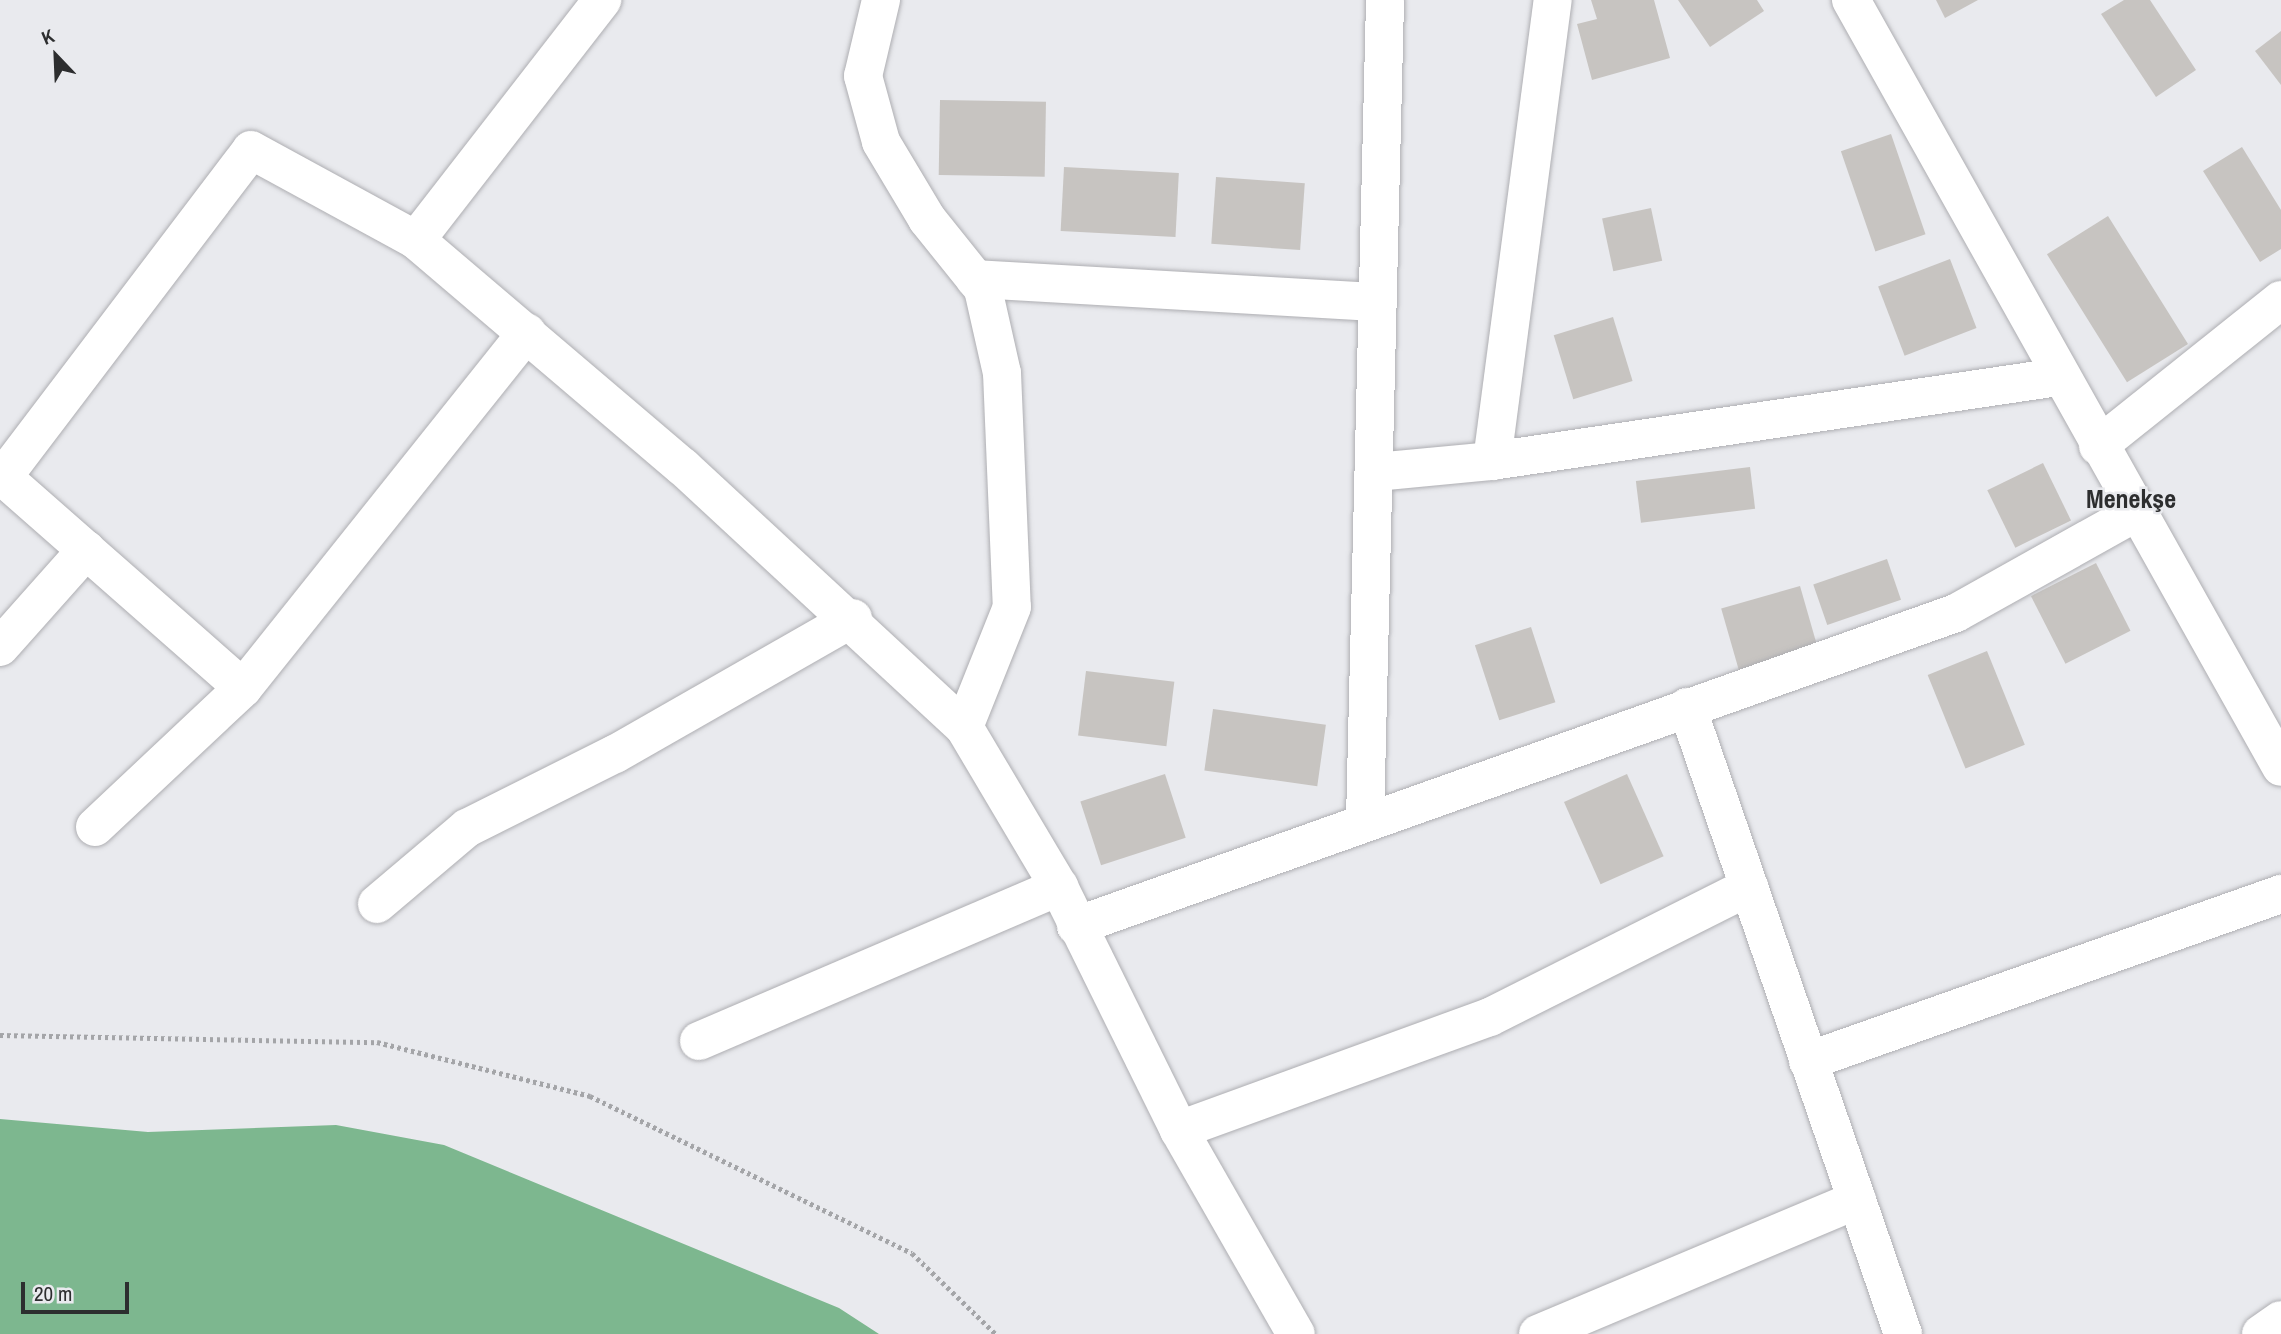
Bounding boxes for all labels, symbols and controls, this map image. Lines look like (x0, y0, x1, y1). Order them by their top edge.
north arrow (21, 21, 91, 91)
text: K (38, 23, 58, 51)
district label: Menekşe (2086, 483, 2176, 515)
scale bar (24, 1268, 133, 1312)
text: 20 m (34, 1279, 72, 1308)

